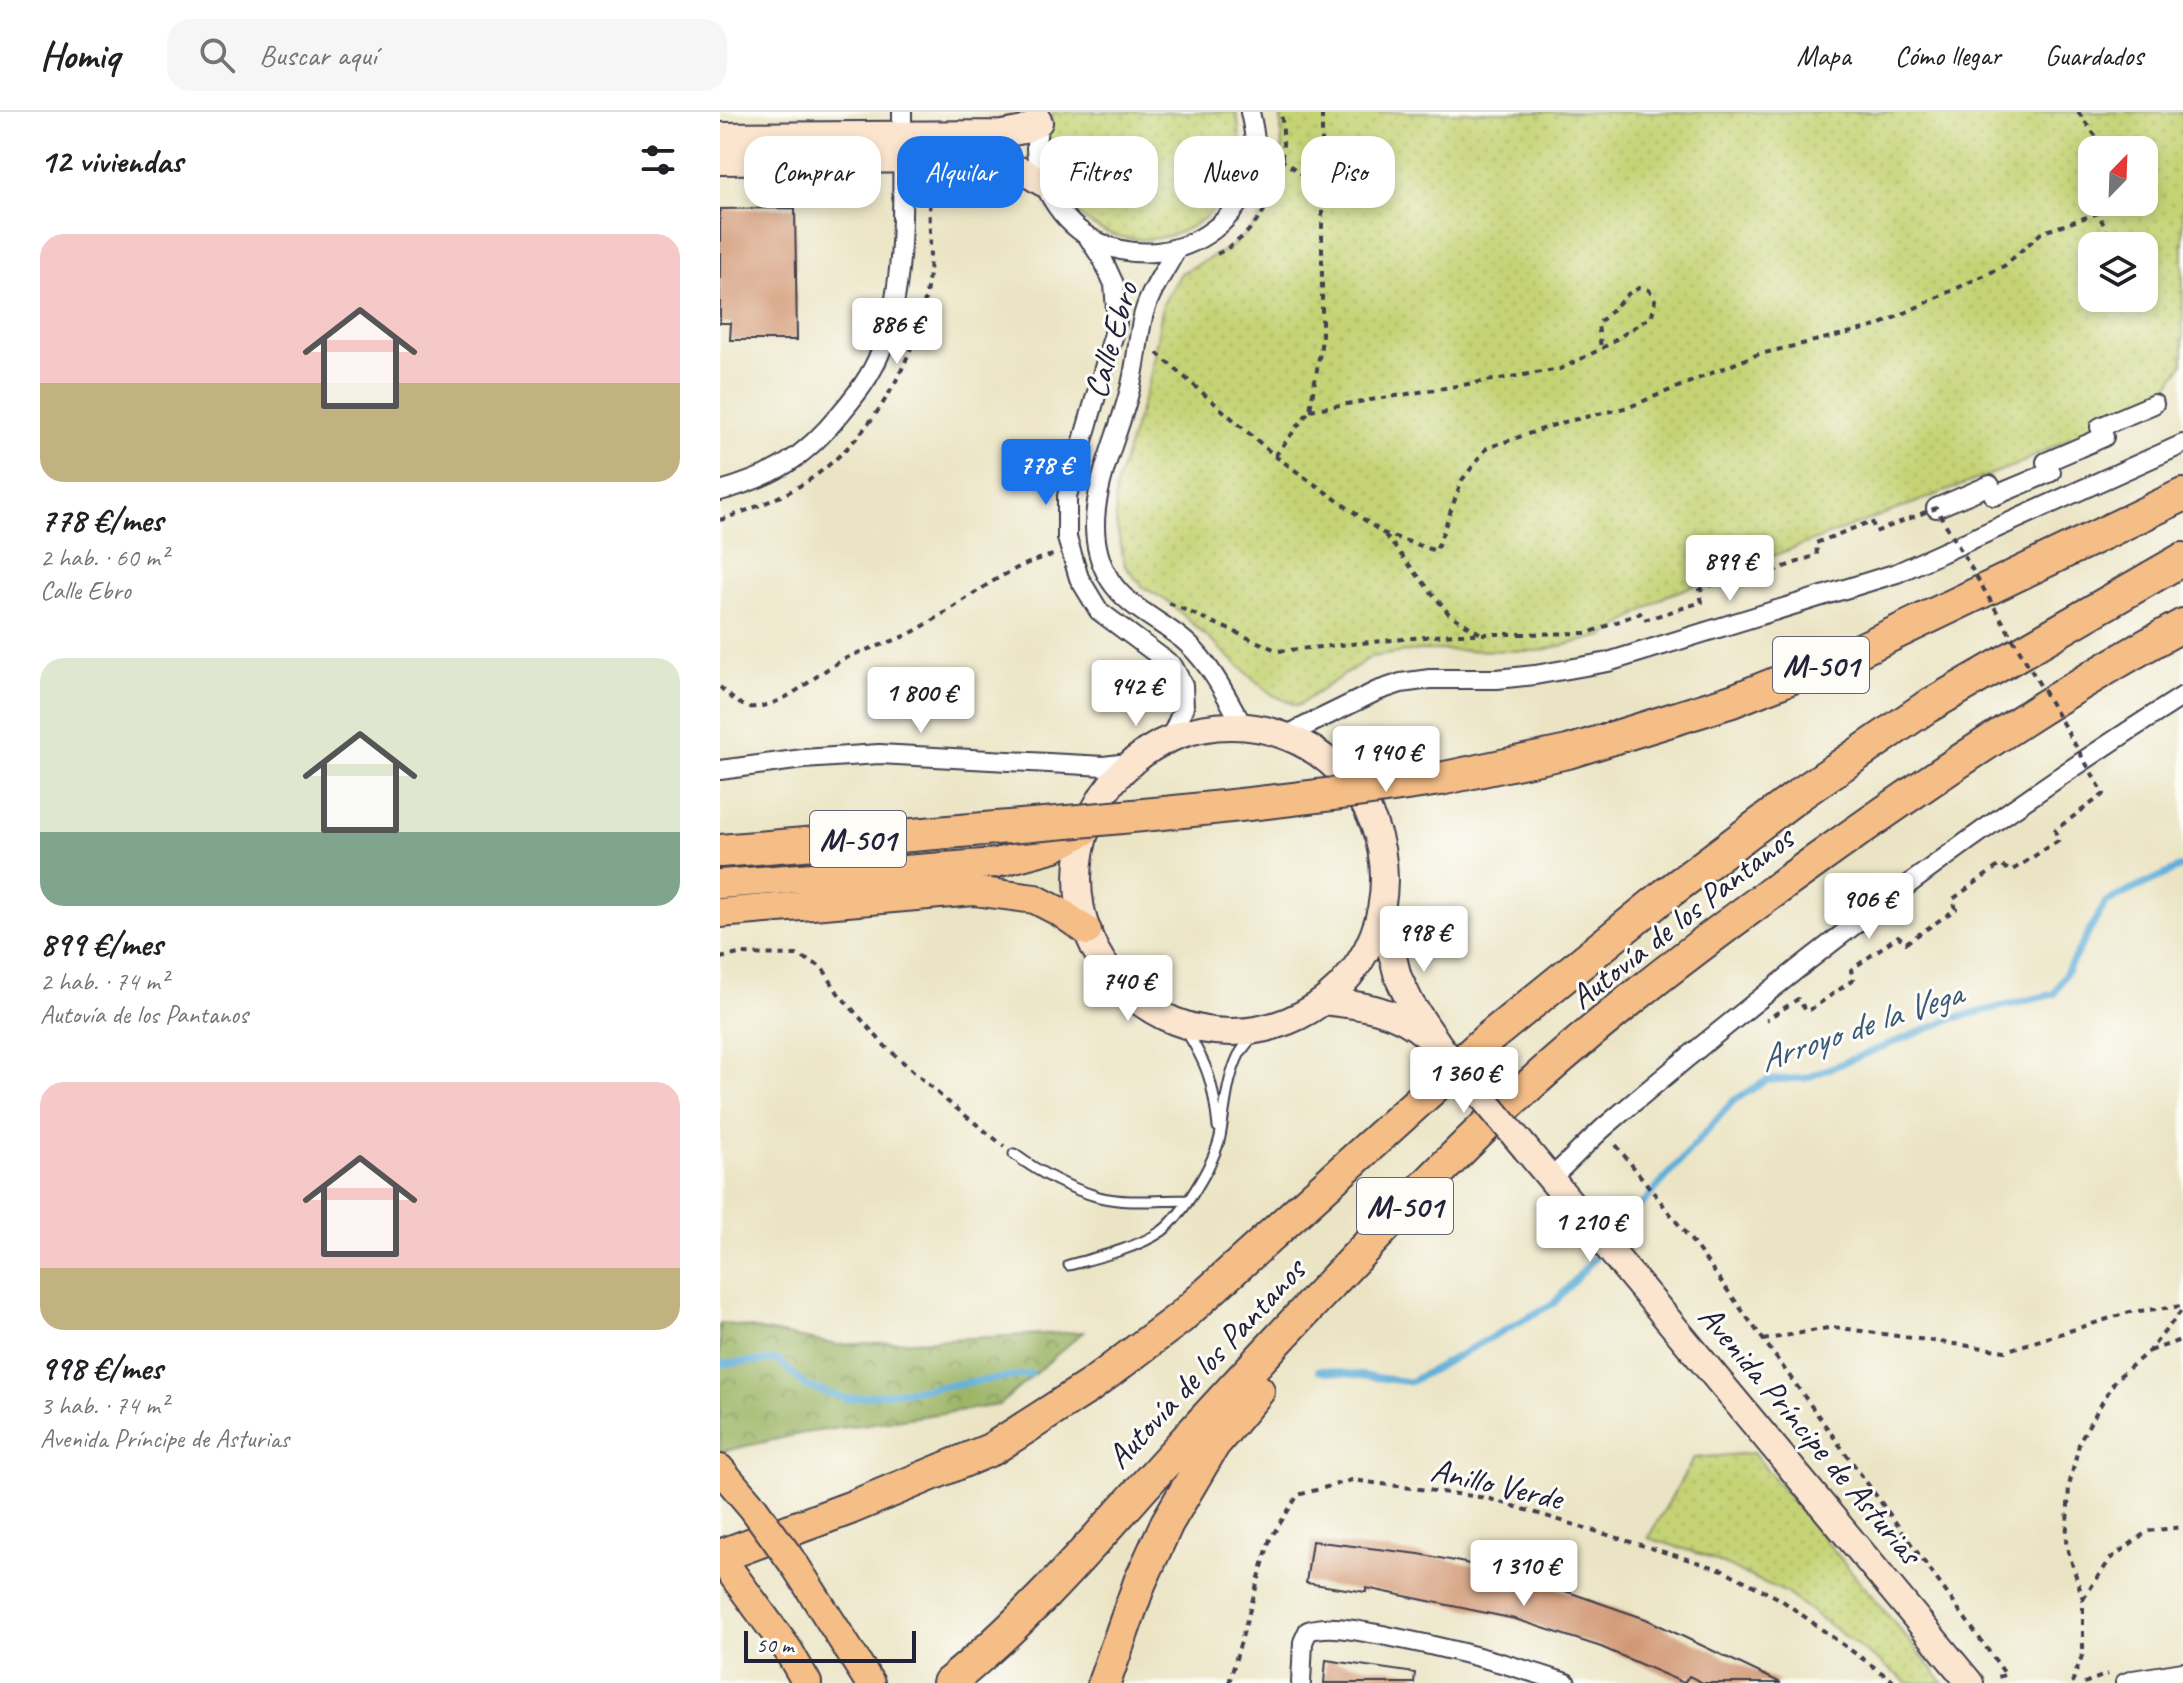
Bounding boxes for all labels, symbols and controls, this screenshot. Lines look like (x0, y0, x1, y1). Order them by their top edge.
search box (167, 19, 727, 91)
text: Homiq (40, 32, 119, 79)
icon: search (195, 33, 239, 77)
text: Buscar aquí (259, 36, 377, 74)
text: Mapa (1796, 38, 1851, 73)
text: Cómo llegar (1895, 38, 2001, 73)
text: Guardados (2045, 38, 2143, 73)
chip: Comprar (744, 136, 881, 208)
chip: Alquilar (897, 136, 1024, 208)
chip: Filtros (1040, 136, 1158, 208)
chip: Nuevo (1174, 136, 1285, 208)
chip: Piso (1301, 136, 1395, 208)
north arrow (2078, 136, 2158, 216)
map controls (2078, 136, 2158, 312)
icon: filters (636, 138, 680, 182)
text: 12 viviendas (40, 139, 183, 182)
button: layers (2078, 232, 2158, 312)
street label: Calle Ebro (1073, 275, 1148, 403)
icon: home (288, 286, 432, 430)
pin: 886 € (841, 298, 953, 366)
text: 886 € (870, 307, 924, 340)
pin: 778 € (990, 439, 1102, 507)
text: 778 € (1020, 448, 1072, 481)
text: 778 €/mes (40, 498, 163, 541)
pin: 899 € (1674, 535, 1786, 603)
text: 2 hab. · 60 m² (40, 541, 168, 574)
text: 899 € (1704, 544, 1756, 577)
text: Calle Ebro (40, 574, 131, 607)
road number: M-501 (1773, 637, 1869, 693)
pin: 942 € (1080, 660, 1192, 728)
pin: 1 800 € (847, 667, 995, 735)
text: 942 € (1110, 669, 1162, 702)
text: 1 800 € (885, 676, 957, 709)
icon: home (288, 710, 432, 854)
pin: 1 940 € (1312, 726, 1460, 794)
text: 1 940 € (1351, 735, 1421, 768)
road number: M-501 (810, 811, 906, 867)
street label: Autovía de los Pantanos (1561, 815, 1804, 1018)
pin: 906 € (1813, 873, 1925, 941)
text: 906 € (1842, 882, 1896, 915)
pin: 998 € (1368, 906, 1480, 974)
text: 998 € (1398, 915, 1450, 948)
text: 899 €/mes (40, 922, 162, 965)
pin: 740 € (1072, 955, 1184, 1023)
text: 740 € (1102, 964, 1155, 997)
text: 2 hab. · 74 m² (40, 965, 168, 998)
water label: Arroyo de la Vega (1753, 968, 1972, 1082)
text: Autovía de los Pantanos (40, 998, 248, 1031)
pin: 1 360 € (1390, 1047, 1538, 1115)
text: 1 360 € (1428, 1056, 1500, 1089)
icon: home (288, 1134, 432, 1278)
road number: M-501 (1357, 1178, 1453, 1234)
pin: 1 210 € (1516, 1196, 1664, 1264)
text: 1 210 € (1554, 1205, 1626, 1238)
street label: Autovía de los Pantanos (1097, 1247, 1316, 1477)
street label: Avenida Príncipe de Asturias (1689, 1296, 1933, 1575)
text: 998 €/mes (40, 1346, 162, 1389)
text: 3 hab. · 74 m² (40, 1389, 168, 1422)
text: Avenida Príncipe de Asturias (40, 1422, 289, 1455)
street label: Anillo Verde (1427, 1448, 1570, 1520)
pin: 1 310 € (1450, 1540, 1598, 1608)
text: 1 310 € (1488, 1549, 1560, 1582)
scale bar (744, 1627, 916, 1663)
text: 50 m (756, 1631, 793, 1659)

